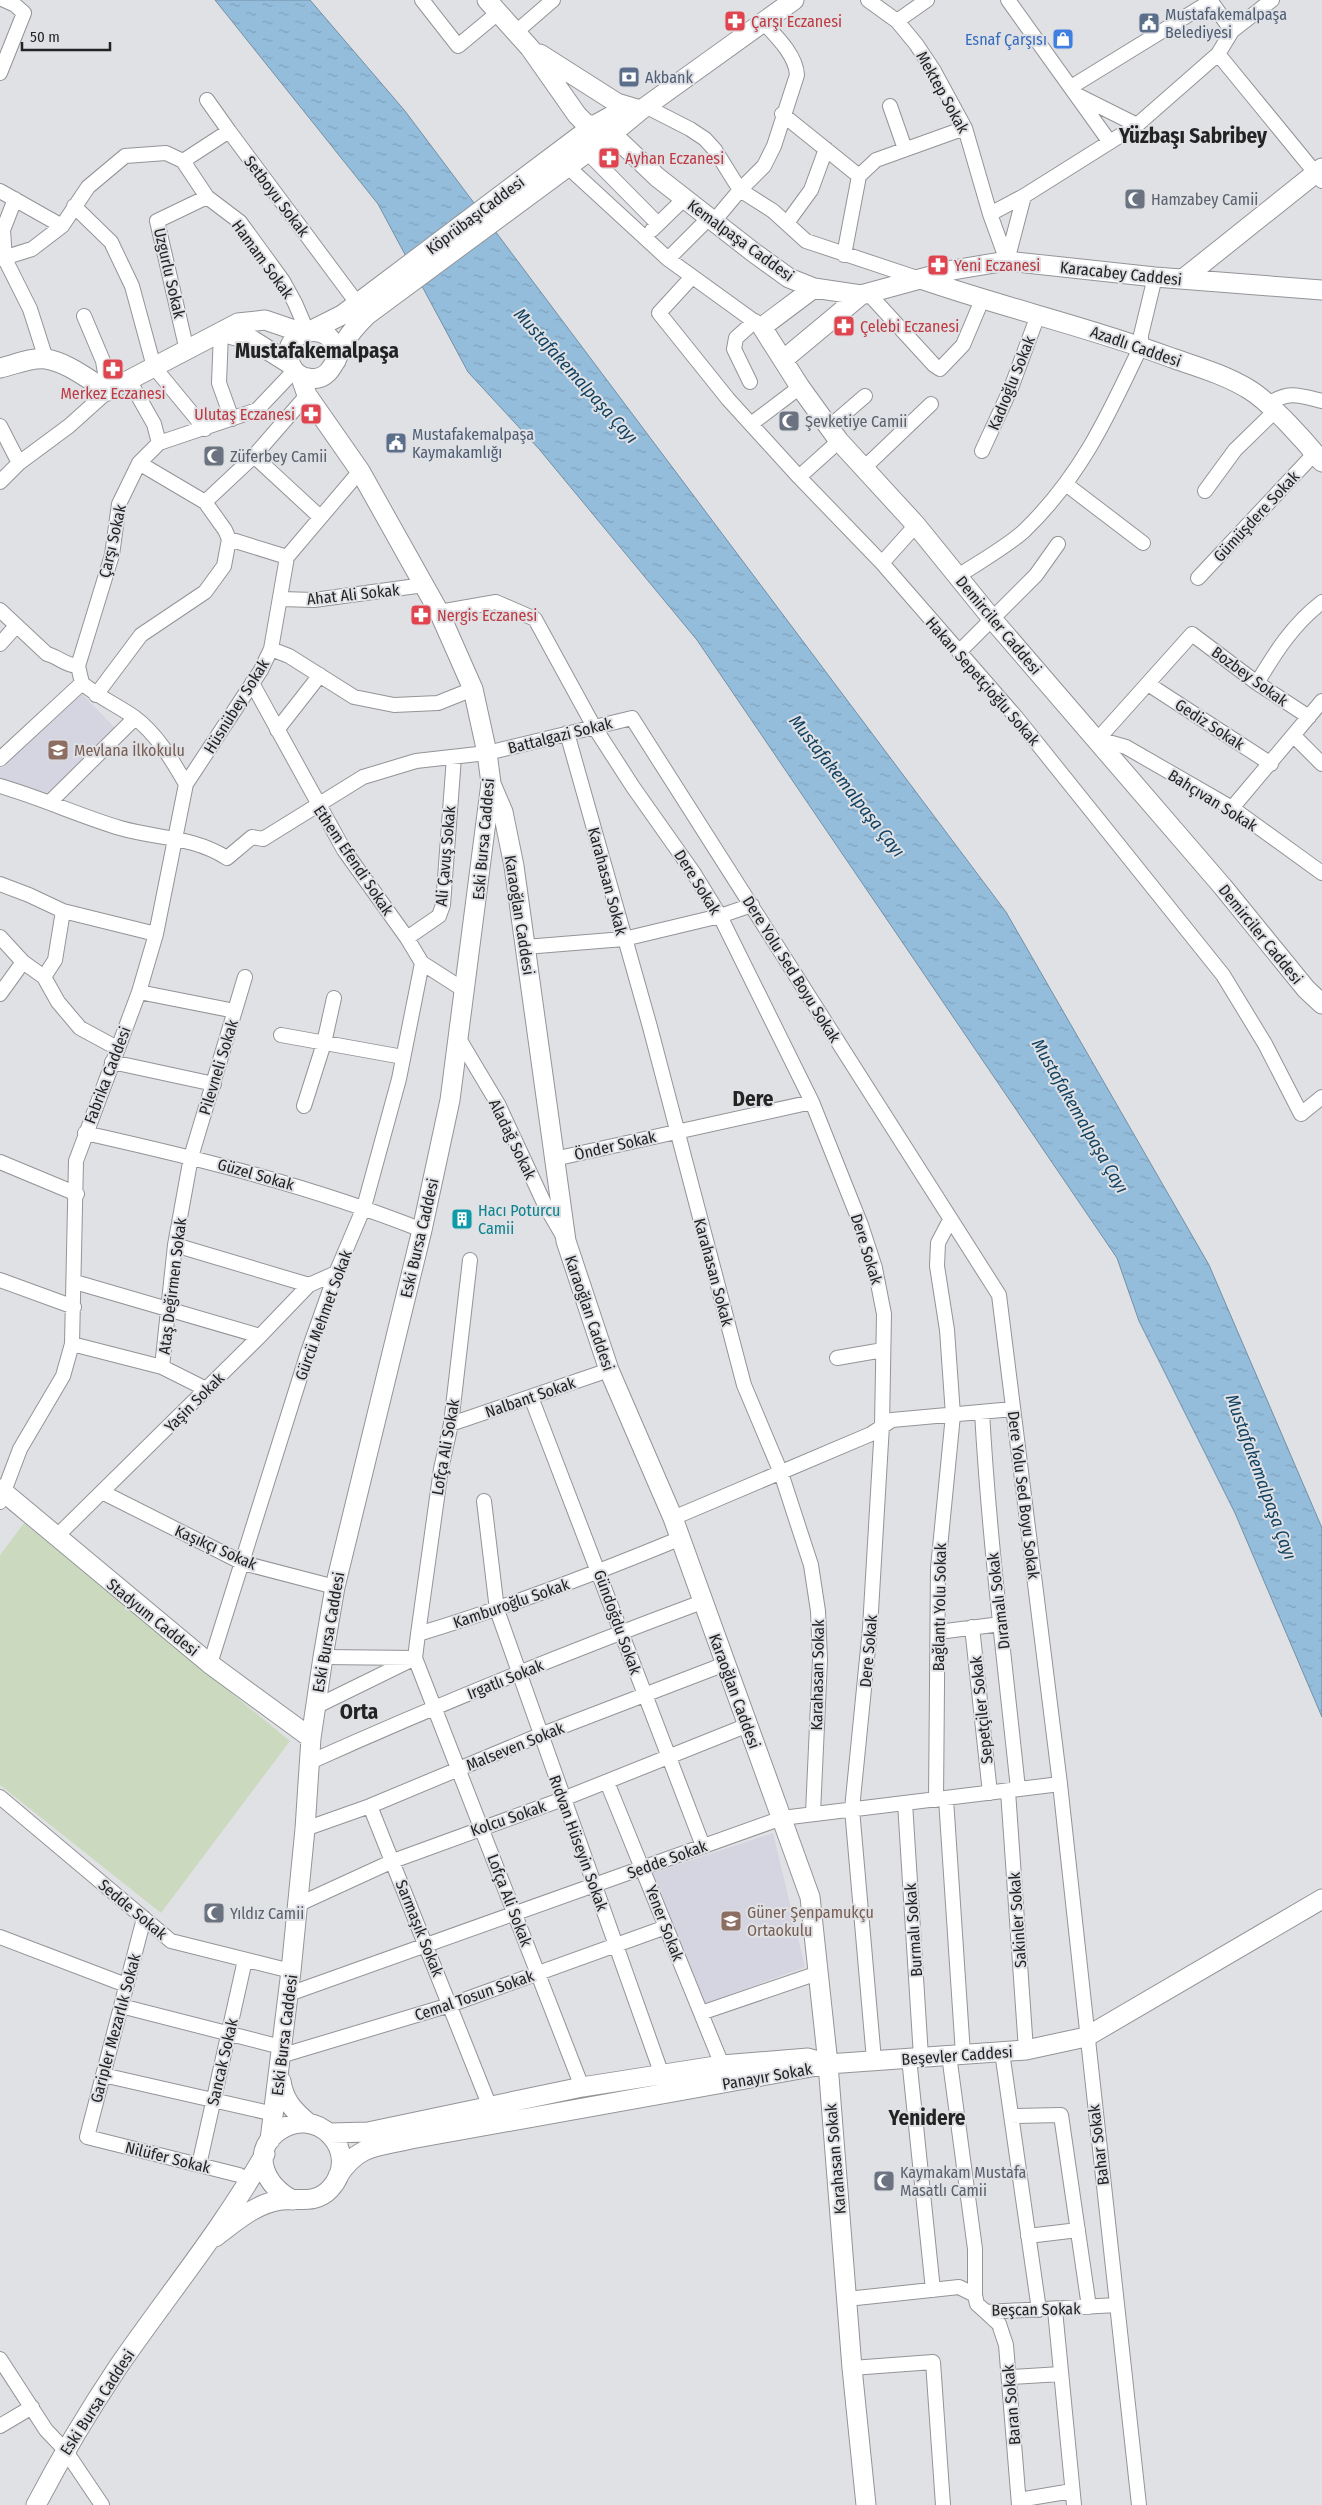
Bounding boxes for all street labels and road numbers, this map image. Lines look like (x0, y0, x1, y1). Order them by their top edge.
street label: Mektep Sokak (912, 48, 973, 137)
street label: Setboyu Sokak (240, 152, 313, 241)
street label: KöprübaşıCaddesi (423, 172, 528, 258)
street label: Kemalpaşa Caddesi (684, 196, 797, 285)
street label: Hamam Sokak (228, 216, 298, 303)
street label: Uzgurlu Sokak (150, 226, 189, 321)
street label: Karacabey Caddesi (1059, 258, 1183, 289)
street label: Azadlı Caddesi (1088, 322, 1184, 371)
street label: Kadıoğlu Sokak (984, 333, 1039, 433)
street label: Gümüşdere Sokak (1209, 467, 1304, 566)
street label: Çarşı Sokak (95, 502, 131, 580)
street label: Demirciler Caddesi (952, 572, 1045, 678)
street label: Ahat Ali Sokak (306, 580, 401, 609)
street label: Hakan Sepetçioğlu Sokak (922, 613, 1044, 750)
street label: Bozbey Sokak (1208, 642, 1292, 711)
street label: Hüsnübey Sokak (200, 655, 273, 757)
street label: Gediz Sokak (1172, 695, 1248, 754)
street label: Battalgazi Sokak (506, 713, 615, 758)
street label: Bahçıvan Sokak (1165, 765, 1261, 836)
street label: Eski Bursa Caddesi (469, 777, 498, 901)
street label: Ethem Efendi Sokak (310, 802, 398, 919)
street label: Ali Çavuş Sokak (432, 804, 460, 907)
street label: Karahasan Sokak (584, 825, 631, 938)
street label: Dere Sokak (670, 846, 725, 919)
street label: Karaoğlan Caddesi (501, 854, 538, 976)
street label: Demirciler Caddesi (1215, 881, 1307, 988)
street label: Dere Yolu Sed Boyu Sokak (739, 892, 845, 1047)
street label: Pilevneli Sokak (195, 1017, 242, 1117)
street label: Fabrika Caddesi (80, 1024, 135, 1126)
street label: Aladağ Sokak (485, 1096, 540, 1183)
street label: Önder Sokak (572, 1127, 658, 1164)
street label: Güzel Sokak (216, 1155, 297, 1195)
street label: Eski Bursa Caddesi (397, 1177, 442, 1300)
street label: Dere Sokak (847, 1212, 886, 1287)
street label: Ataş Değirmen Sokak (155, 1216, 190, 1355)
street label: Karahasan Sokak (690, 1216, 737, 1329)
street label: Gürcü Mehmet Sokak (291, 1247, 356, 1383)
street label: Karaoğlan Caddesi (561, 1253, 618, 1373)
street label: Yaşin Sokak (161, 1368, 228, 1436)
street label: Nalbant Sokak (483, 1373, 578, 1422)
street label: Lofça Ali Sokak (428, 1397, 463, 1497)
street label: Dere Yolu Sed Boyu Sokak (1004, 1410, 1043, 1581)
street label: Kaşıkçı Sokak (172, 1521, 260, 1574)
street label: Bağlantı Yolu Sokak (929, 1542, 950, 1671)
street label: Dıramalı Sokak (983, 1551, 1014, 1650)
street label: Gündoğdu Sokak (590, 1567, 645, 1678)
street label: Eski Bursa Caddesi (309, 1570, 348, 1694)
street label: Stadyum Caddesi (103, 1575, 202, 1660)
street label: Kamburoğlu Sokak (451, 1575, 572, 1632)
street label: Dere Sokak (856, 1613, 881, 1688)
street label: Karahasan Sokak (807, 1619, 828, 1731)
street label: Karaoğlan Caddesi (705, 1631, 764, 1751)
street label: Irgatlı Sokak (464, 1655, 547, 1703)
street label: Sepetçiler Sokak (966, 1655, 997, 1765)
street label: Malseven Sokak (463, 1718, 567, 1775)
street label: Rıdvan Hüseyin Sokak (545, 1773, 612, 1914)
street label: Kolcu Sokak (468, 1797, 549, 1840)
street label: Sedde Sokak (625, 1836, 710, 1883)
street label: Lofça Ali Sokak (483, 1851, 536, 1950)
street label: Sakinler Sokak (1005, 1871, 1030, 1968)
street label: Sedde Sokak (95, 1875, 171, 1944)
street label: Sarmaşık Sokak (392, 1877, 448, 1980)
street label: Burmalı Sokak (901, 1882, 926, 1977)
street label: Yener Sokak (641, 1883, 688, 1964)
street label: Garipler Mezarlık Sokak (86, 1951, 145, 2105)
street label: Cemal Tosun Sokak (412, 1966, 537, 2025)
street label: Eski Bursa Caddesi (268, 1973, 301, 2097)
street label: Sancak Sokak (203, 2016, 242, 2108)
street label: Beşevler Caddesi (901, 2042, 1013, 2069)
street label: Panayır Sokak (721, 2059, 814, 2094)
street label: Karahasan Sokak (821, 2102, 850, 2215)
street label: Bahar Sokak (1084, 2103, 1113, 2186)
street label: Nilüfer Sokak (123, 2138, 213, 2177)
street label: Beşcan Sokak (991, 2299, 1081, 2320)
street label: Eski Bursa Caddesi (56, 2346, 139, 2459)
street label: Baran Sokak (998, 2363, 1024, 2446)

